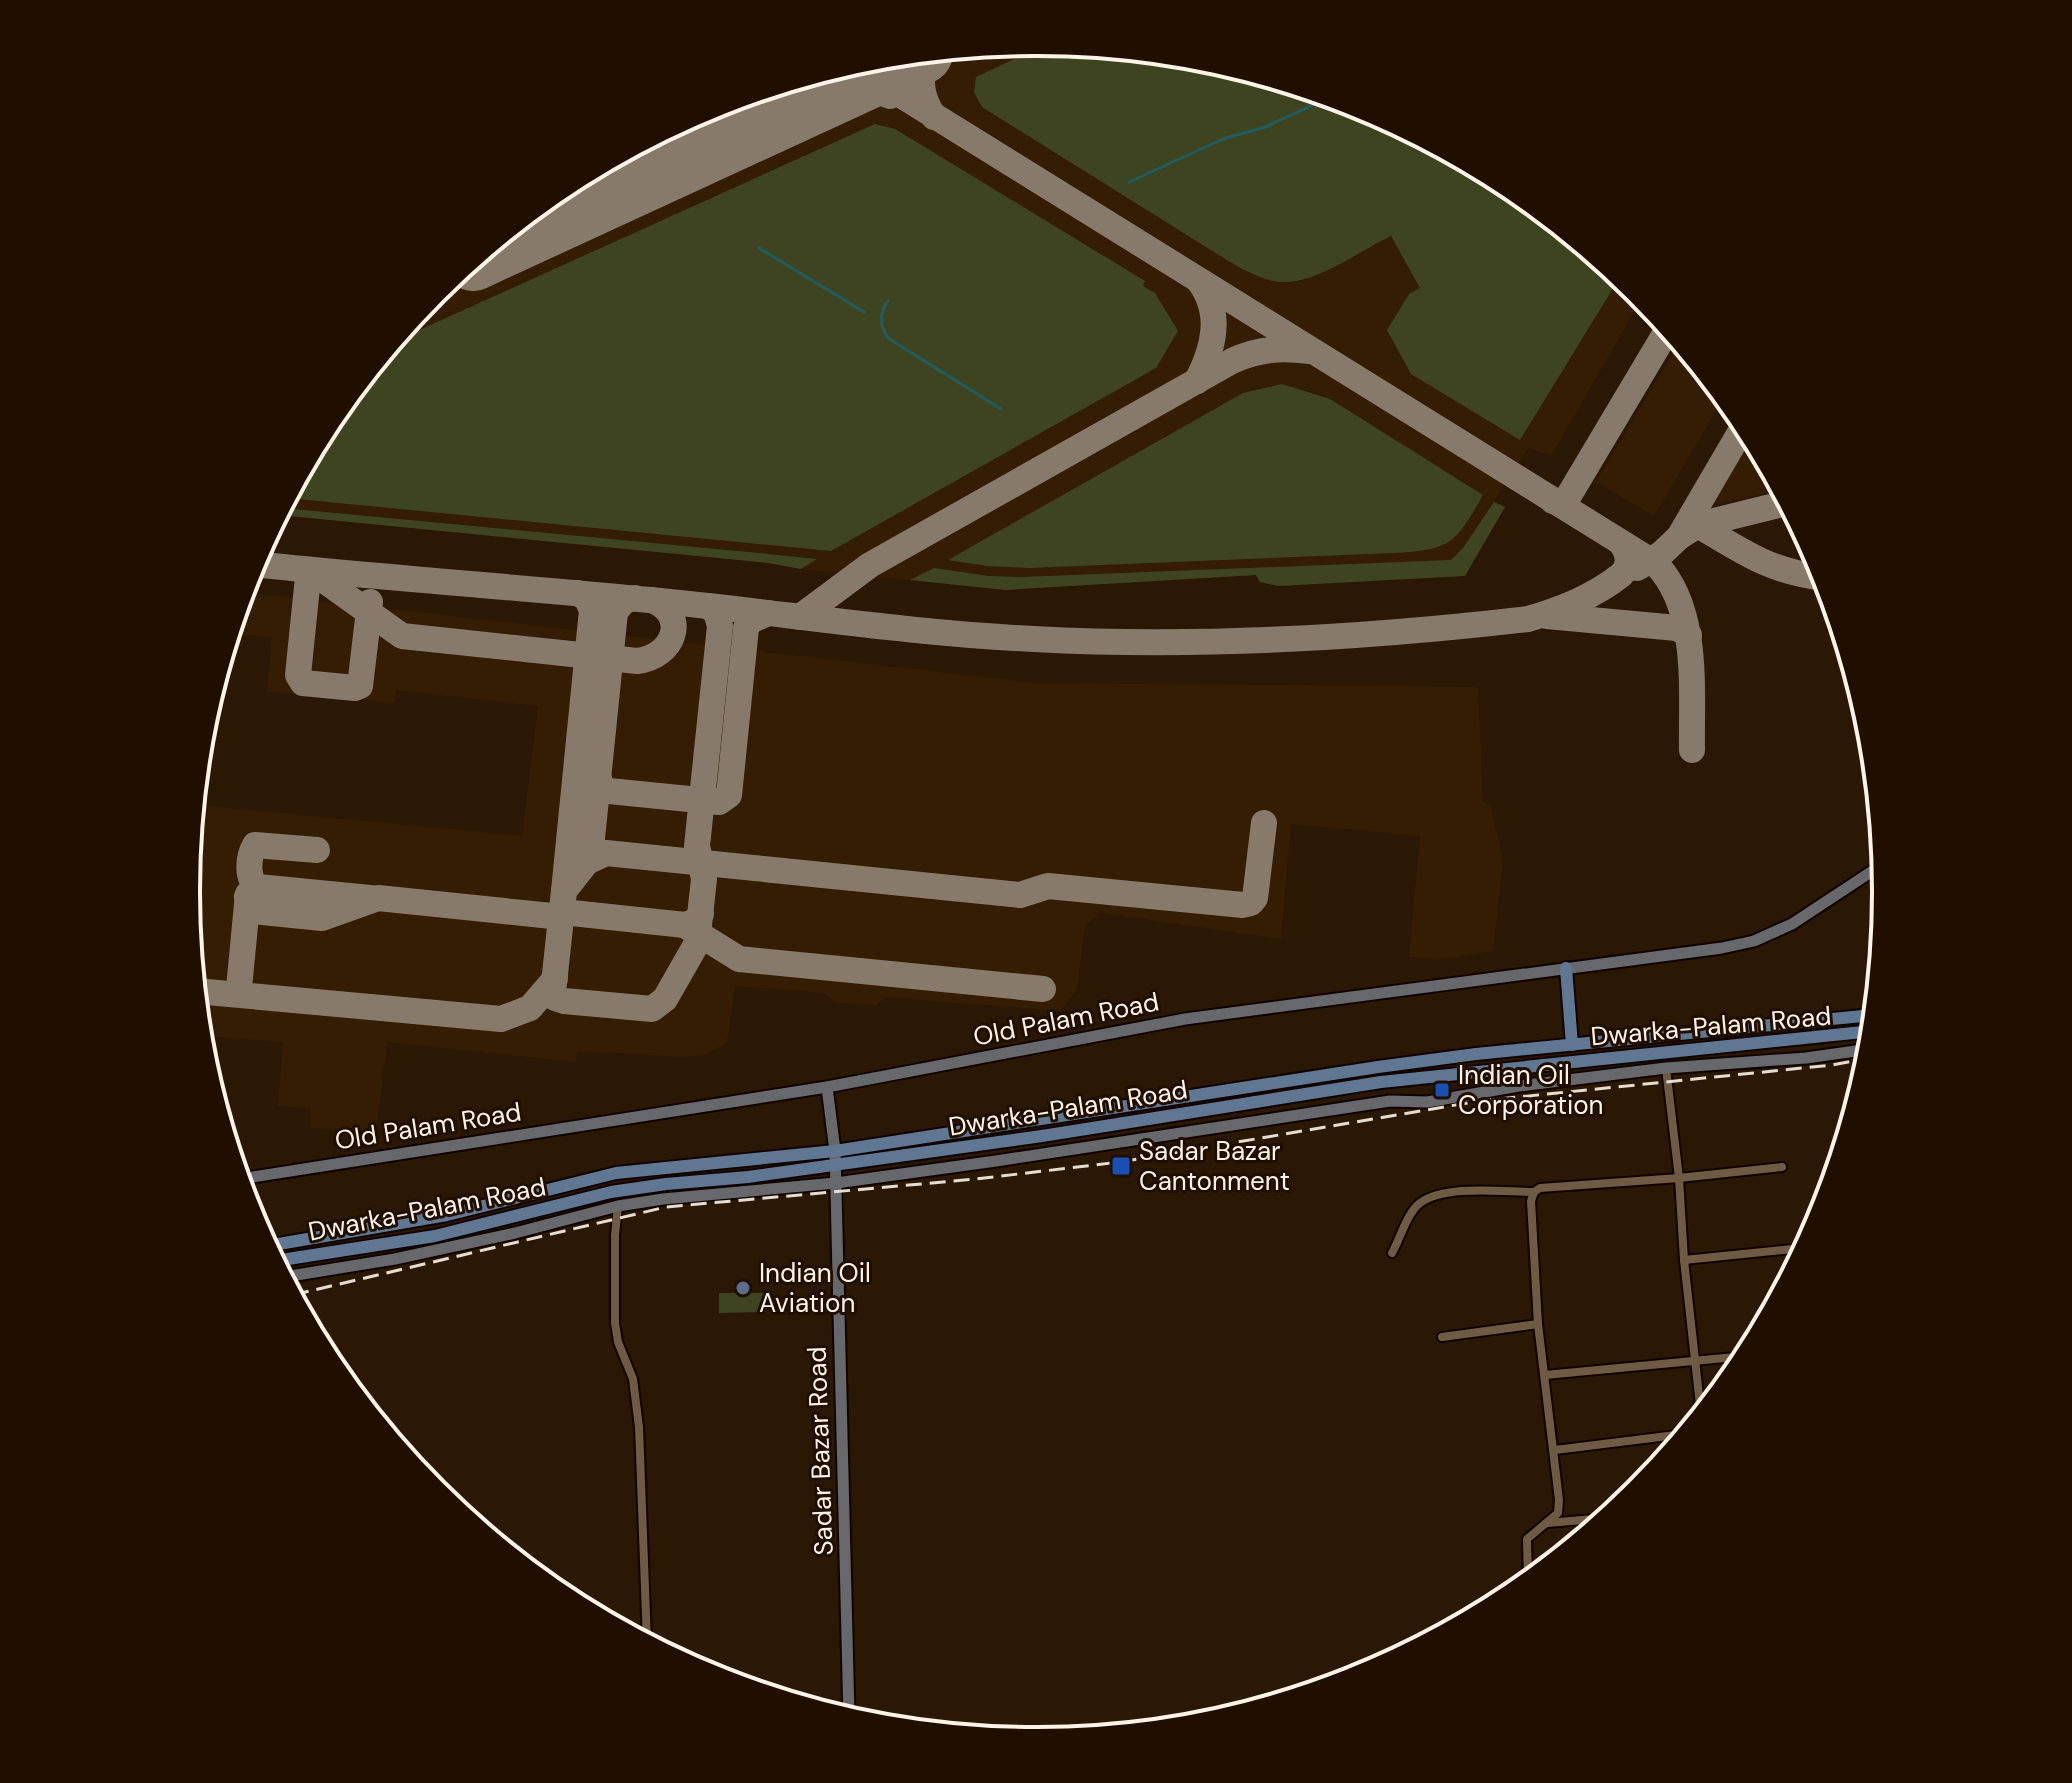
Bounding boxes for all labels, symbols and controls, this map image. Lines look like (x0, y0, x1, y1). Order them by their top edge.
street label: Old Palam Road (970, 984, 1162, 1054)
street label: Dwarka-Palam Road (1589, 999, 1833, 1053)
place label: Indian Oil Corporation (1458, 1058, 1604, 1122)
street label: Dwarka-Palam Road (946, 1072, 1190, 1144)
marker: Indian Oil Corporation (1433, 1081, 1451, 1099)
street label: Old Palam Road (332, 1094, 524, 1158)
place label: Sadar Bazar Cantonment (1139, 1134, 1290, 1198)
marker: Sadar Bazar Cantonment (1110, 1155, 1132, 1177)
street label: Dwarka-Palam Road (305, 1169, 549, 1249)
place label: Indian Oil Aviation (759, 1256, 871, 1320)
marker: Indian Oil Aviation (734, 1279, 752, 1297)
street label: Sadar Bazar Road (799, 1346, 841, 1556)

